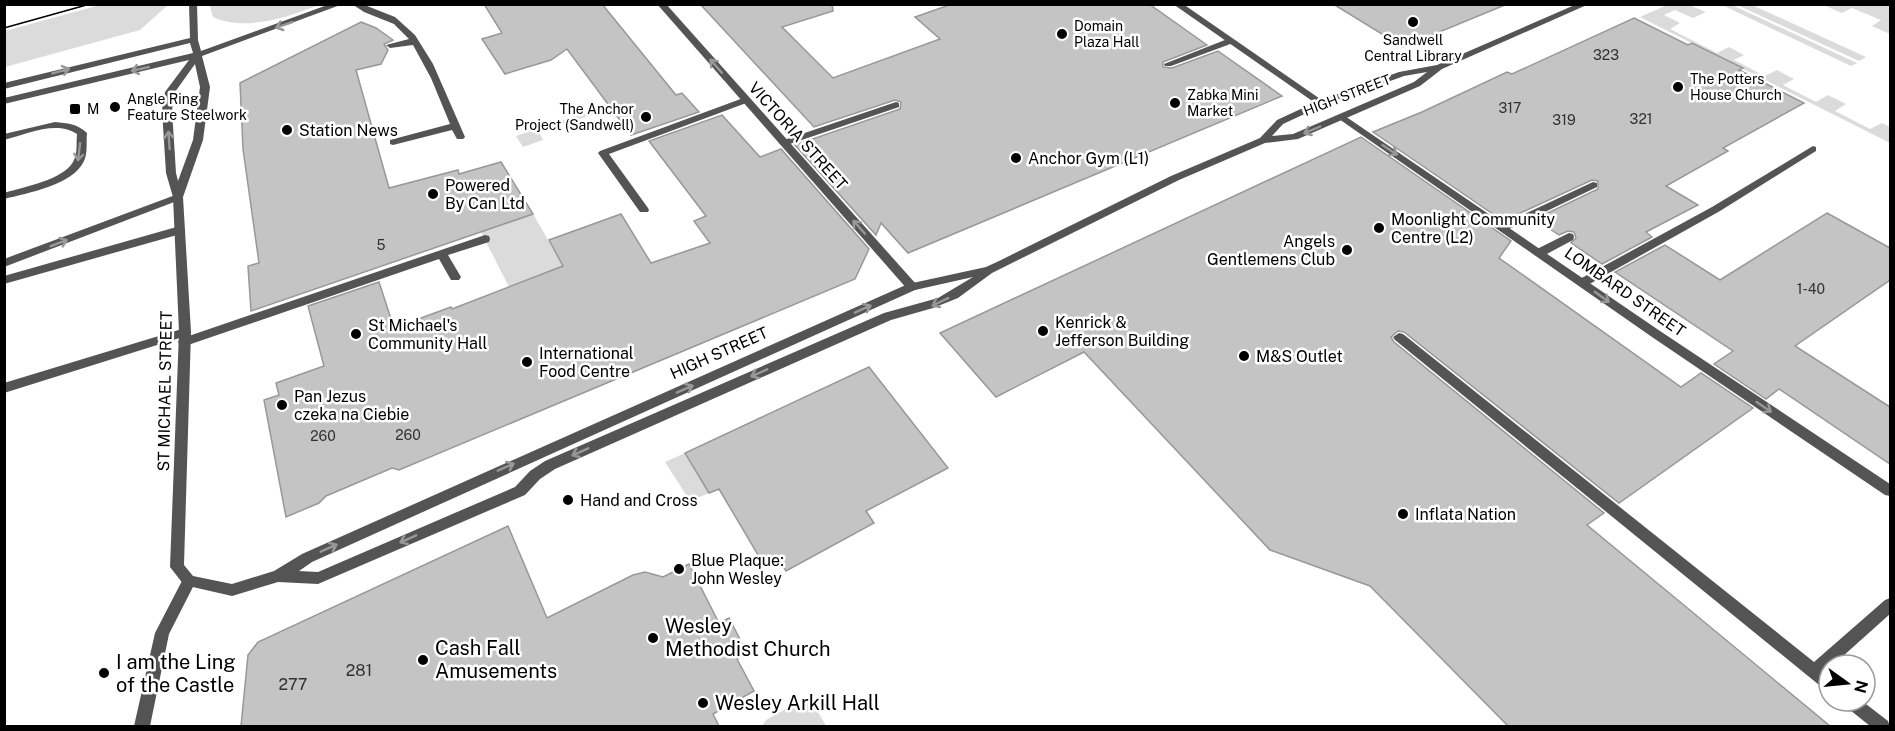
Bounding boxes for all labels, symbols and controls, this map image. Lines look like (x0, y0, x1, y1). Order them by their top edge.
marker: Sandwell Central Library (1406, 15, 1420, 29)
place label: Domain Plaza Hall (1074, 18, 1139, 50)
one-way arrow (275, 20, 294, 31)
marker: Domain Plaza Hall (1055, 27, 1069, 41)
place label: Sandwell Central Library (1364, 32, 1462, 64)
house number: 323 (1593, 47, 1619, 63)
one-way arrow (709, 59, 723, 74)
one-way arrow (131, 63, 150, 75)
one-way arrow (51, 65, 70, 76)
street label: HIGH STREET (1301, 71, 1393, 119)
place label: The Potters House Church (1690, 71, 1782, 103)
street label: VICTORIA STREET (745, 78, 852, 194)
marker: The Potters House Church (1671, 80, 1685, 94)
place label: Zabka Mini Market (1187, 87, 1258, 119)
place label: Angle Ring Feature Steelwork (127, 91, 247, 123)
marker: Zabka Mini Market (1168, 96, 1182, 110)
marker: Angle Ring Feature Steelwork (108, 100, 122, 114)
house number: 317 (1499, 100, 1521, 116)
place label: M (87, 101, 99, 117)
place label: The Anchor Project (Sandwell) (515, 101, 634, 133)
marker: M (68, 102, 82, 116)
marker: The Anchor Project (Sandwell) (639, 110, 653, 124)
house number: 321 (1630, 111, 1652, 127)
house number: 319 (1552, 112, 1576, 128)
place label: Station News (299, 121, 398, 140)
marker: Station News (280, 123, 294, 137)
one-way arrow (1303, 125, 1322, 136)
one-way arrow (163, 130, 174, 150)
one-way arrow (74, 141, 85, 161)
one-way arrow (1382, 144, 1398, 156)
place label: Anchor Gym (L1) (1028, 149, 1149, 168)
marker: Anchor Gym (L1) (1009, 151, 1023, 165)
place label: Powered By Can Ltd (445, 176, 525, 213)
marker: Powered By Can Ltd (426, 187, 440, 201)
place label: Moonlight Community Centre (L2) (1391, 210, 1556, 247)
one-way arrow (852, 220, 866, 235)
marker: Moonlight Community Centre (L2) (1372, 221, 1386, 235)
place label: Angels Gentlemens Club (1207, 232, 1335, 269)
one-way arrow (49, 236, 68, 247)
house number: 5 (377, 237, 386, 253)
marker: Angels Gentlemens Club (1340, 243, 1354, 257)
street label: LOMBARD STREET (1561, 243, 1689, 341)
house number: 1-40 (1797, 281, 1825, 297)
one-way arrow (1594, 291, 1610, 303)
one-way arrow (931, 296, 949, 308)
one-way arrow (853, 302, 871, 314)
street label: ST MICHAEL STREET (154, 310, 176, 472)
place label: Kenrick & Jefferson Building (1055, 313, 1189, 350)
place label: St Michael's Community Hall (368, 316, 488, 353)
street label: HIGH STREET (667, 323, 771, 383)
marker: Kenrick & Jefferson Building (1036, 324, 1050, 338)
marker: St Michael's Community Hall (349, 327, 363, 341)
place label: International Food Centre (539, 344, 634, 381)
place label: M&S Outlet (1256, 347, 1343, 366)
marker: M&S Outlet (1237, 349, 1251, 363)
marker: International Food Centre (520, 355, 534, 369)
one-way arrow (750, 368, 769, 379)
one-way arrow (675, 382, 693, 394)
place label: Pan Jezus czeka na Ciebie (294, 387, 409, 424)
marker: Pan Jezus czeka na Ciebie (275, 398, 289, 412)
one-way arrow (1755, 400, 1772, 413)
house number: 260 (395, 427, 421, 443)
house number: 260 (310, 428, 336, 444)
one-way arrow (572, 446, 590, 458)
one-way arrow (497, 461, 515, 473)
place label: Hand and Cross (580, 491, 698, 510)
marker: Hand and Cross (561, 493, 575, 507)
place label: Inflata Nation (1415, 505, 1516, 524)
marker: Inflata Nation (1396, 507, 1410, 521)
one-way arrow (399, 534, 417, 545)
one-way arrow (319, 541, 337, 553)
place label: Blue Plaque: John Wesley (691, 551, 784, 588)
marker: Blue Plaque: John Wesley (672, 562, 686, 576)
place label: Wesley Methodist Church (665, 614, 831, 661)
marker: Wesley Methodist Church (646, 631, 660, 645)
place label: Cash Fall Amusements (435, 636, 557, 683)
place label: I am the Ling of the Castle (116, 650, 236, 697)
marker: Cash Fall Amusements (416, 653, 430, 667)
north arrow (1817, 653, 1877, 713)
house number: 281 (346, 661, 372, 680)
marker: I am the Ling of the Castle (97, 666, 111, 680)
house number: 277 (279, 675, 307, 694)
text: N (1850, 678, 1872, 695)
place label: Wesley Arkill Hall (715, 691, 880, 715)
marker: Wesley Arkill Hall (696, 696, 710, 710)

